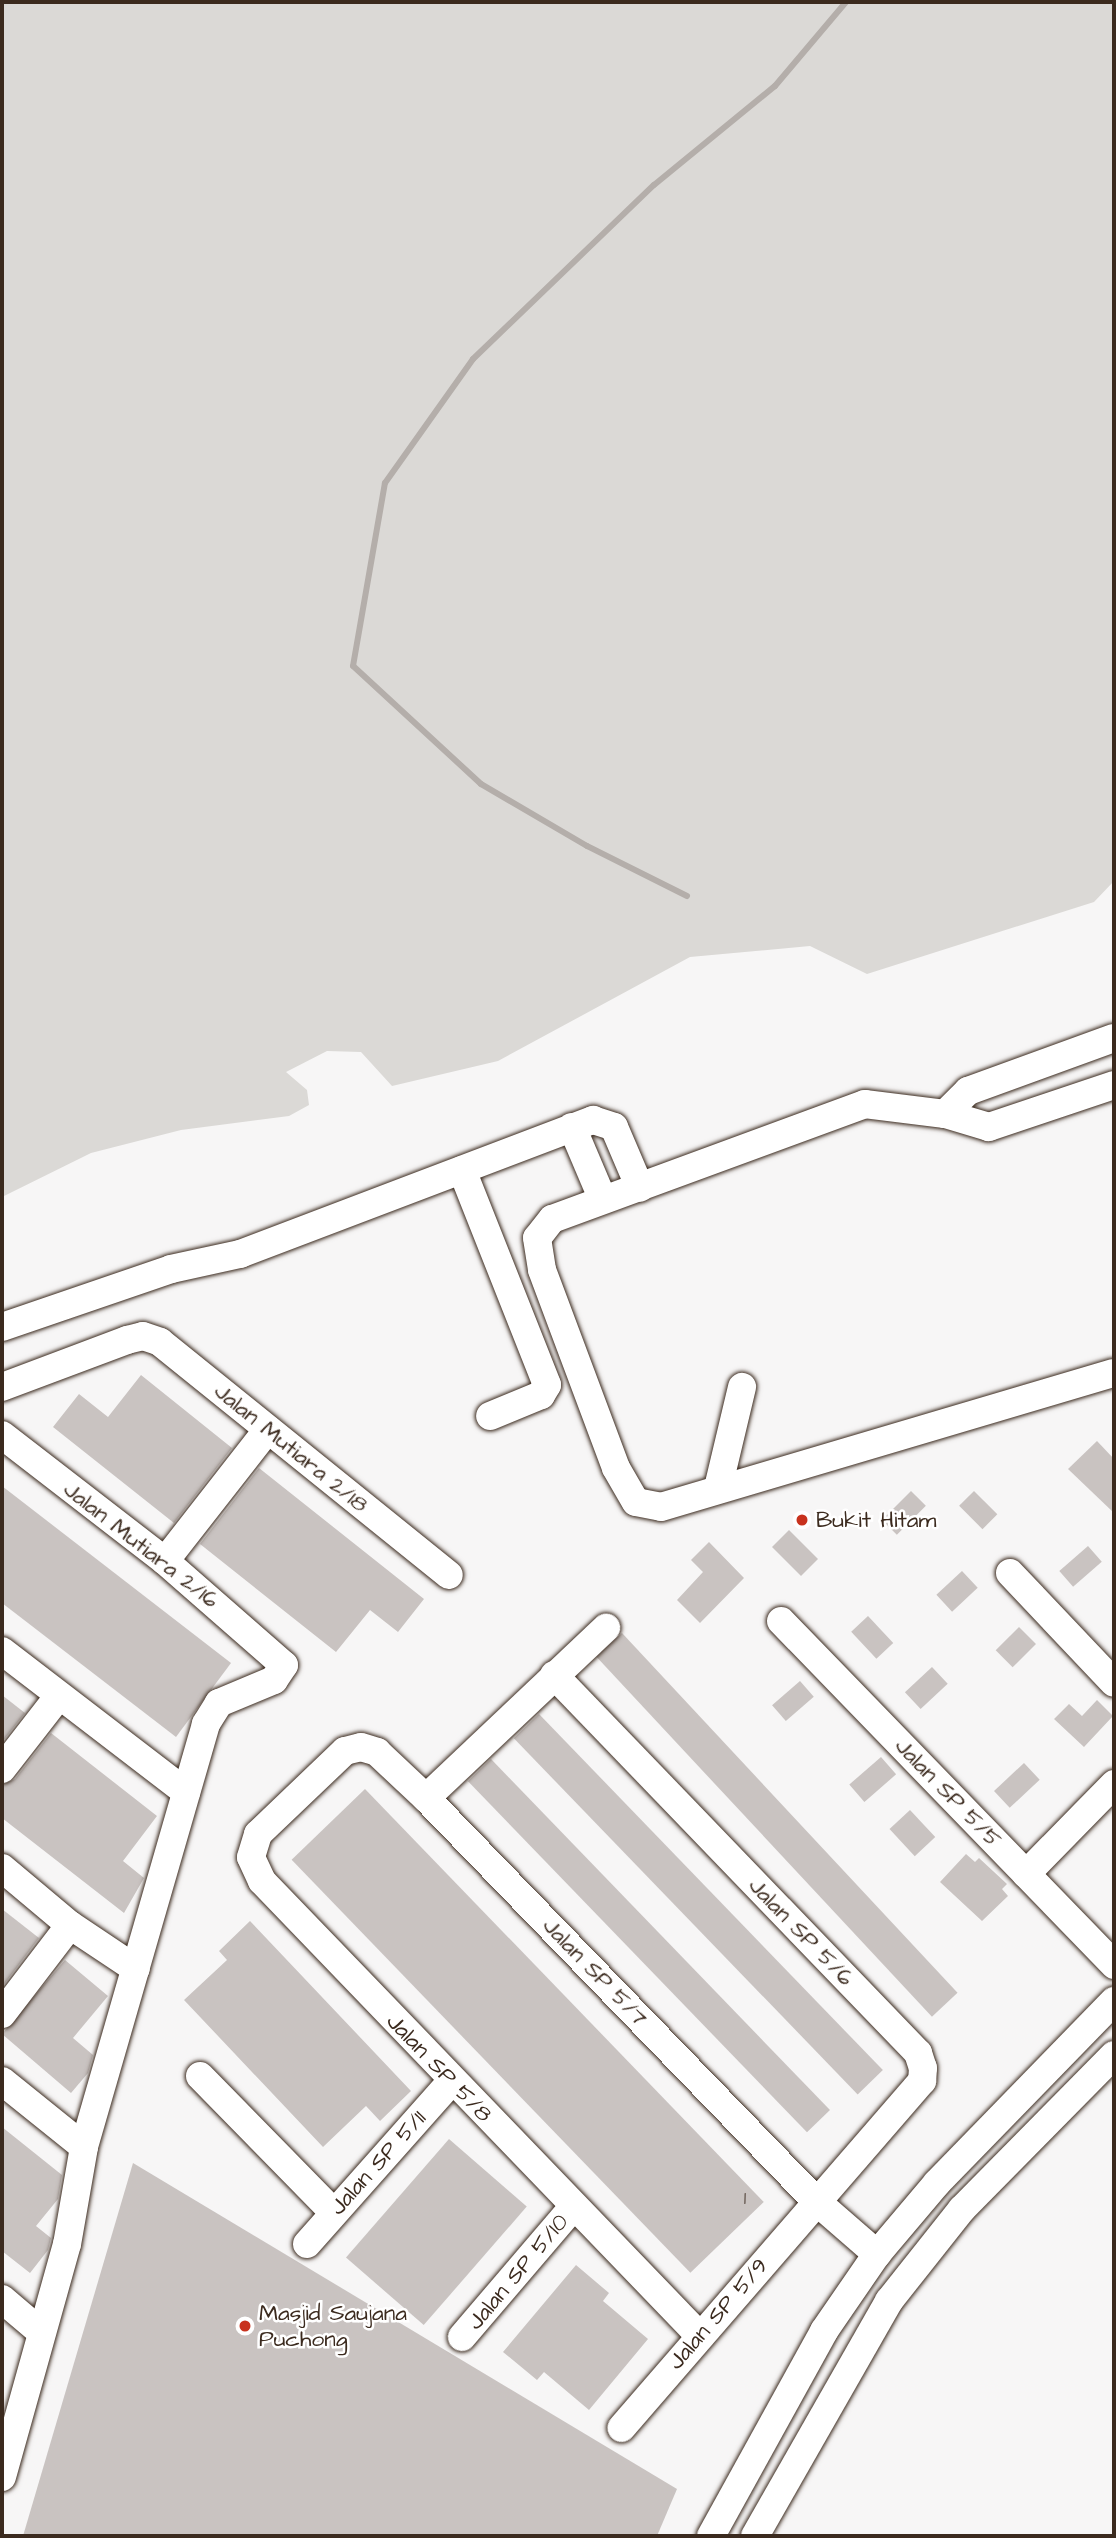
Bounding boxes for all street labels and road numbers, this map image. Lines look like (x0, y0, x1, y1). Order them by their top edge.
street label: Jalan Mutiara 2/18 (208, 1377, 374, 1519)
street label: Jalan Mutiara 2/16 (58, 1476, 224, 1614)
street label: Jalan SP 5/5 (889, 1732, 1007, 1854)
street label: Jalan SP 5/6 (743, 1872, 859, 1992)
street label: Jalan SP 5/7 (537, 1912, 653, 2032)
street label: Jalan SP 5/8 (380, 2008, 498, 2128)
street label: Jalan SP 5/11 (324, 2105, 432, 2221)
street label: Jalan SP 5/10 (462, 2208, 574, 2336)
street label: Jalan SP 5/9 (662, 2253, 774, 2375)

